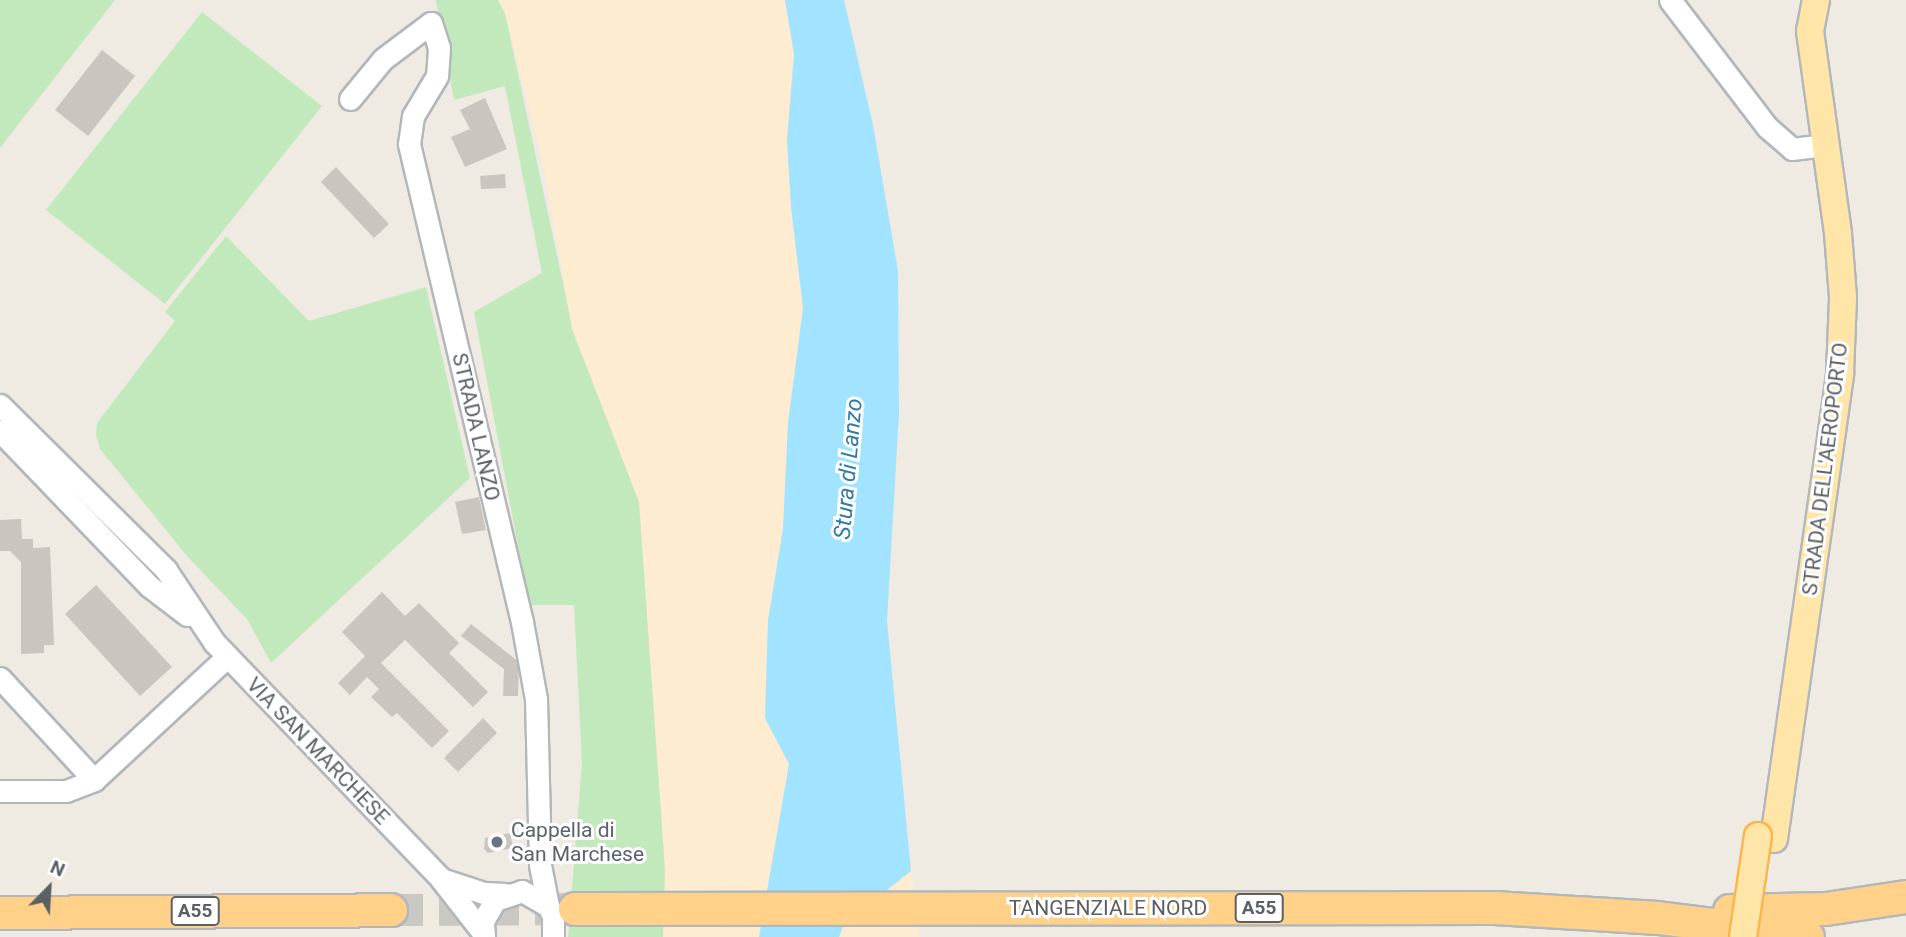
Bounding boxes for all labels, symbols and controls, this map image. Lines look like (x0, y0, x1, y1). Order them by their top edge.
street label: STRADA DELL'AEROPORTO (1797, 341, 1853, 597)
street label: STRADA LANZO (447, 351, 505, 503)
water label: Stura di Lanzo (829, 397, 869, 541)
street label: VIA SAN MARCHESE (241, 672, 395, 830)
place label: Cappella di San Marchese (511, 817, 644, 867)
marker: Cappella di San Marchese (489, 834, 505, 850)
north arrow (14, 853, 84, 923)
text: N (47, 855, 69, 882)
road number: A55 (1234, 893, 1284, 924)
street label: TANGENZIALE NORD (1009, 895, 1207, 921)
road number: A55 (170, 896, 220, 926)

